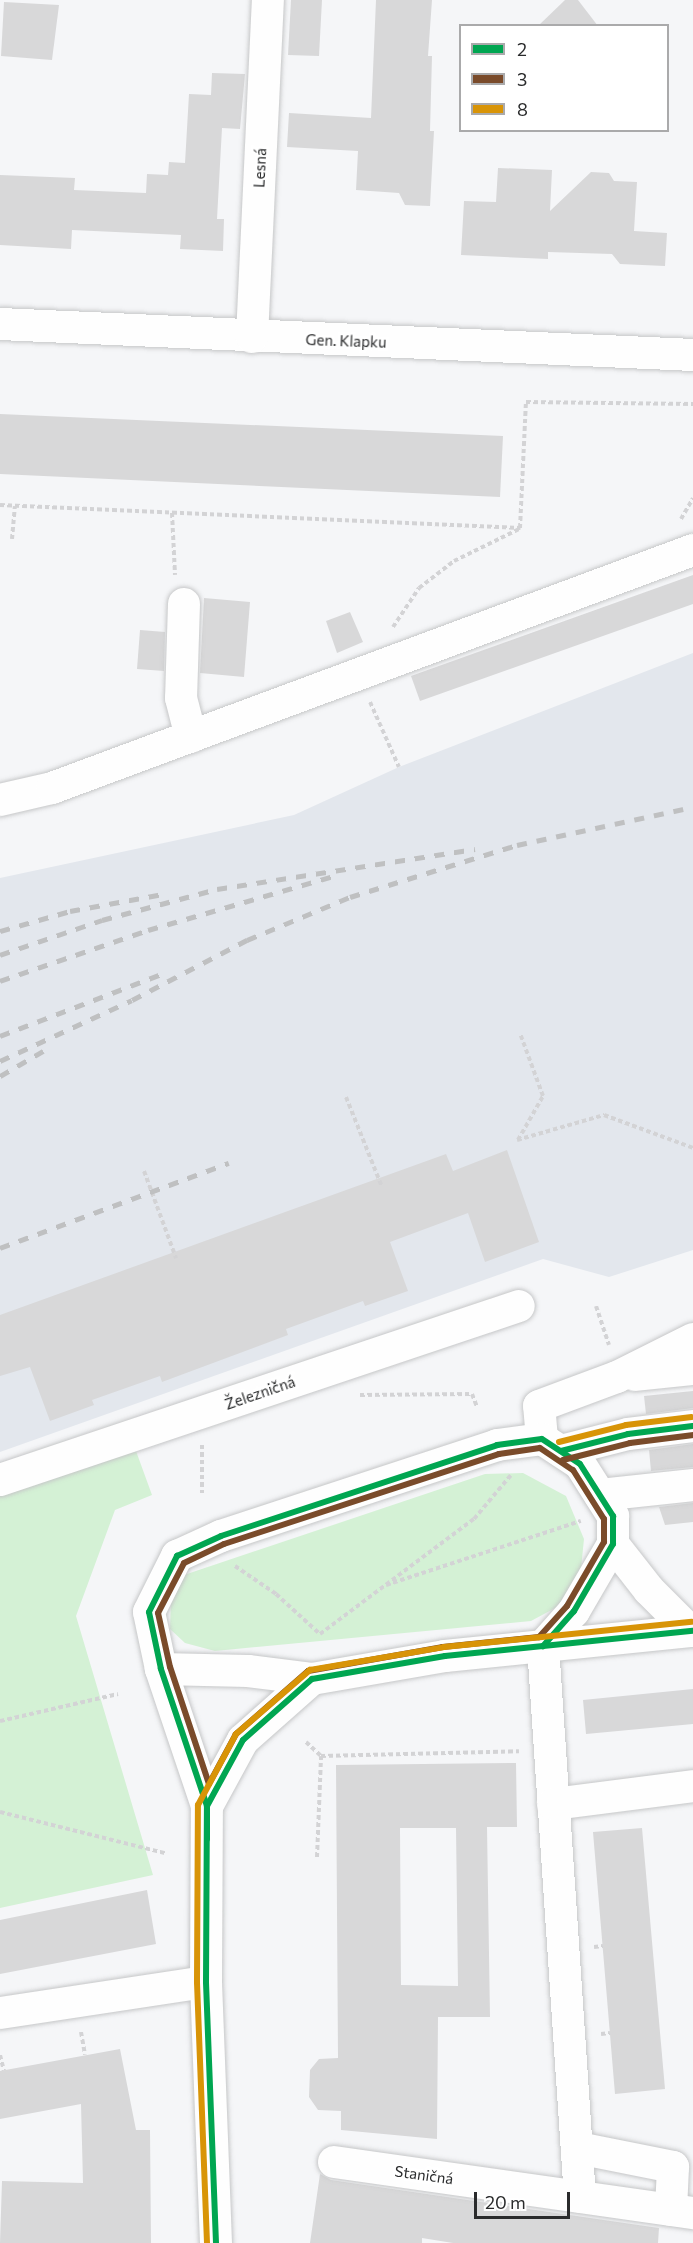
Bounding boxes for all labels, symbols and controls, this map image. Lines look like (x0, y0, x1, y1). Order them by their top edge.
legend (459, 24, 669, 132)
text: 2 (517, 38, 527, 60)
text: 3 (517, 68, 527, 90)
text: 8 (517, 98, 528, 120)
street label: Lesná (250, 148, 270, 188)
street label: Gen. Klapku (305, 331, 387, 351)
street label: Železničná (222, 1373, 298, 1413)
street label: Staničná (394, 2162, 454, 2188)
scale bar (477, 2180, 573, 2218)
text: 20 m (485, 2191, 526, 2213)

